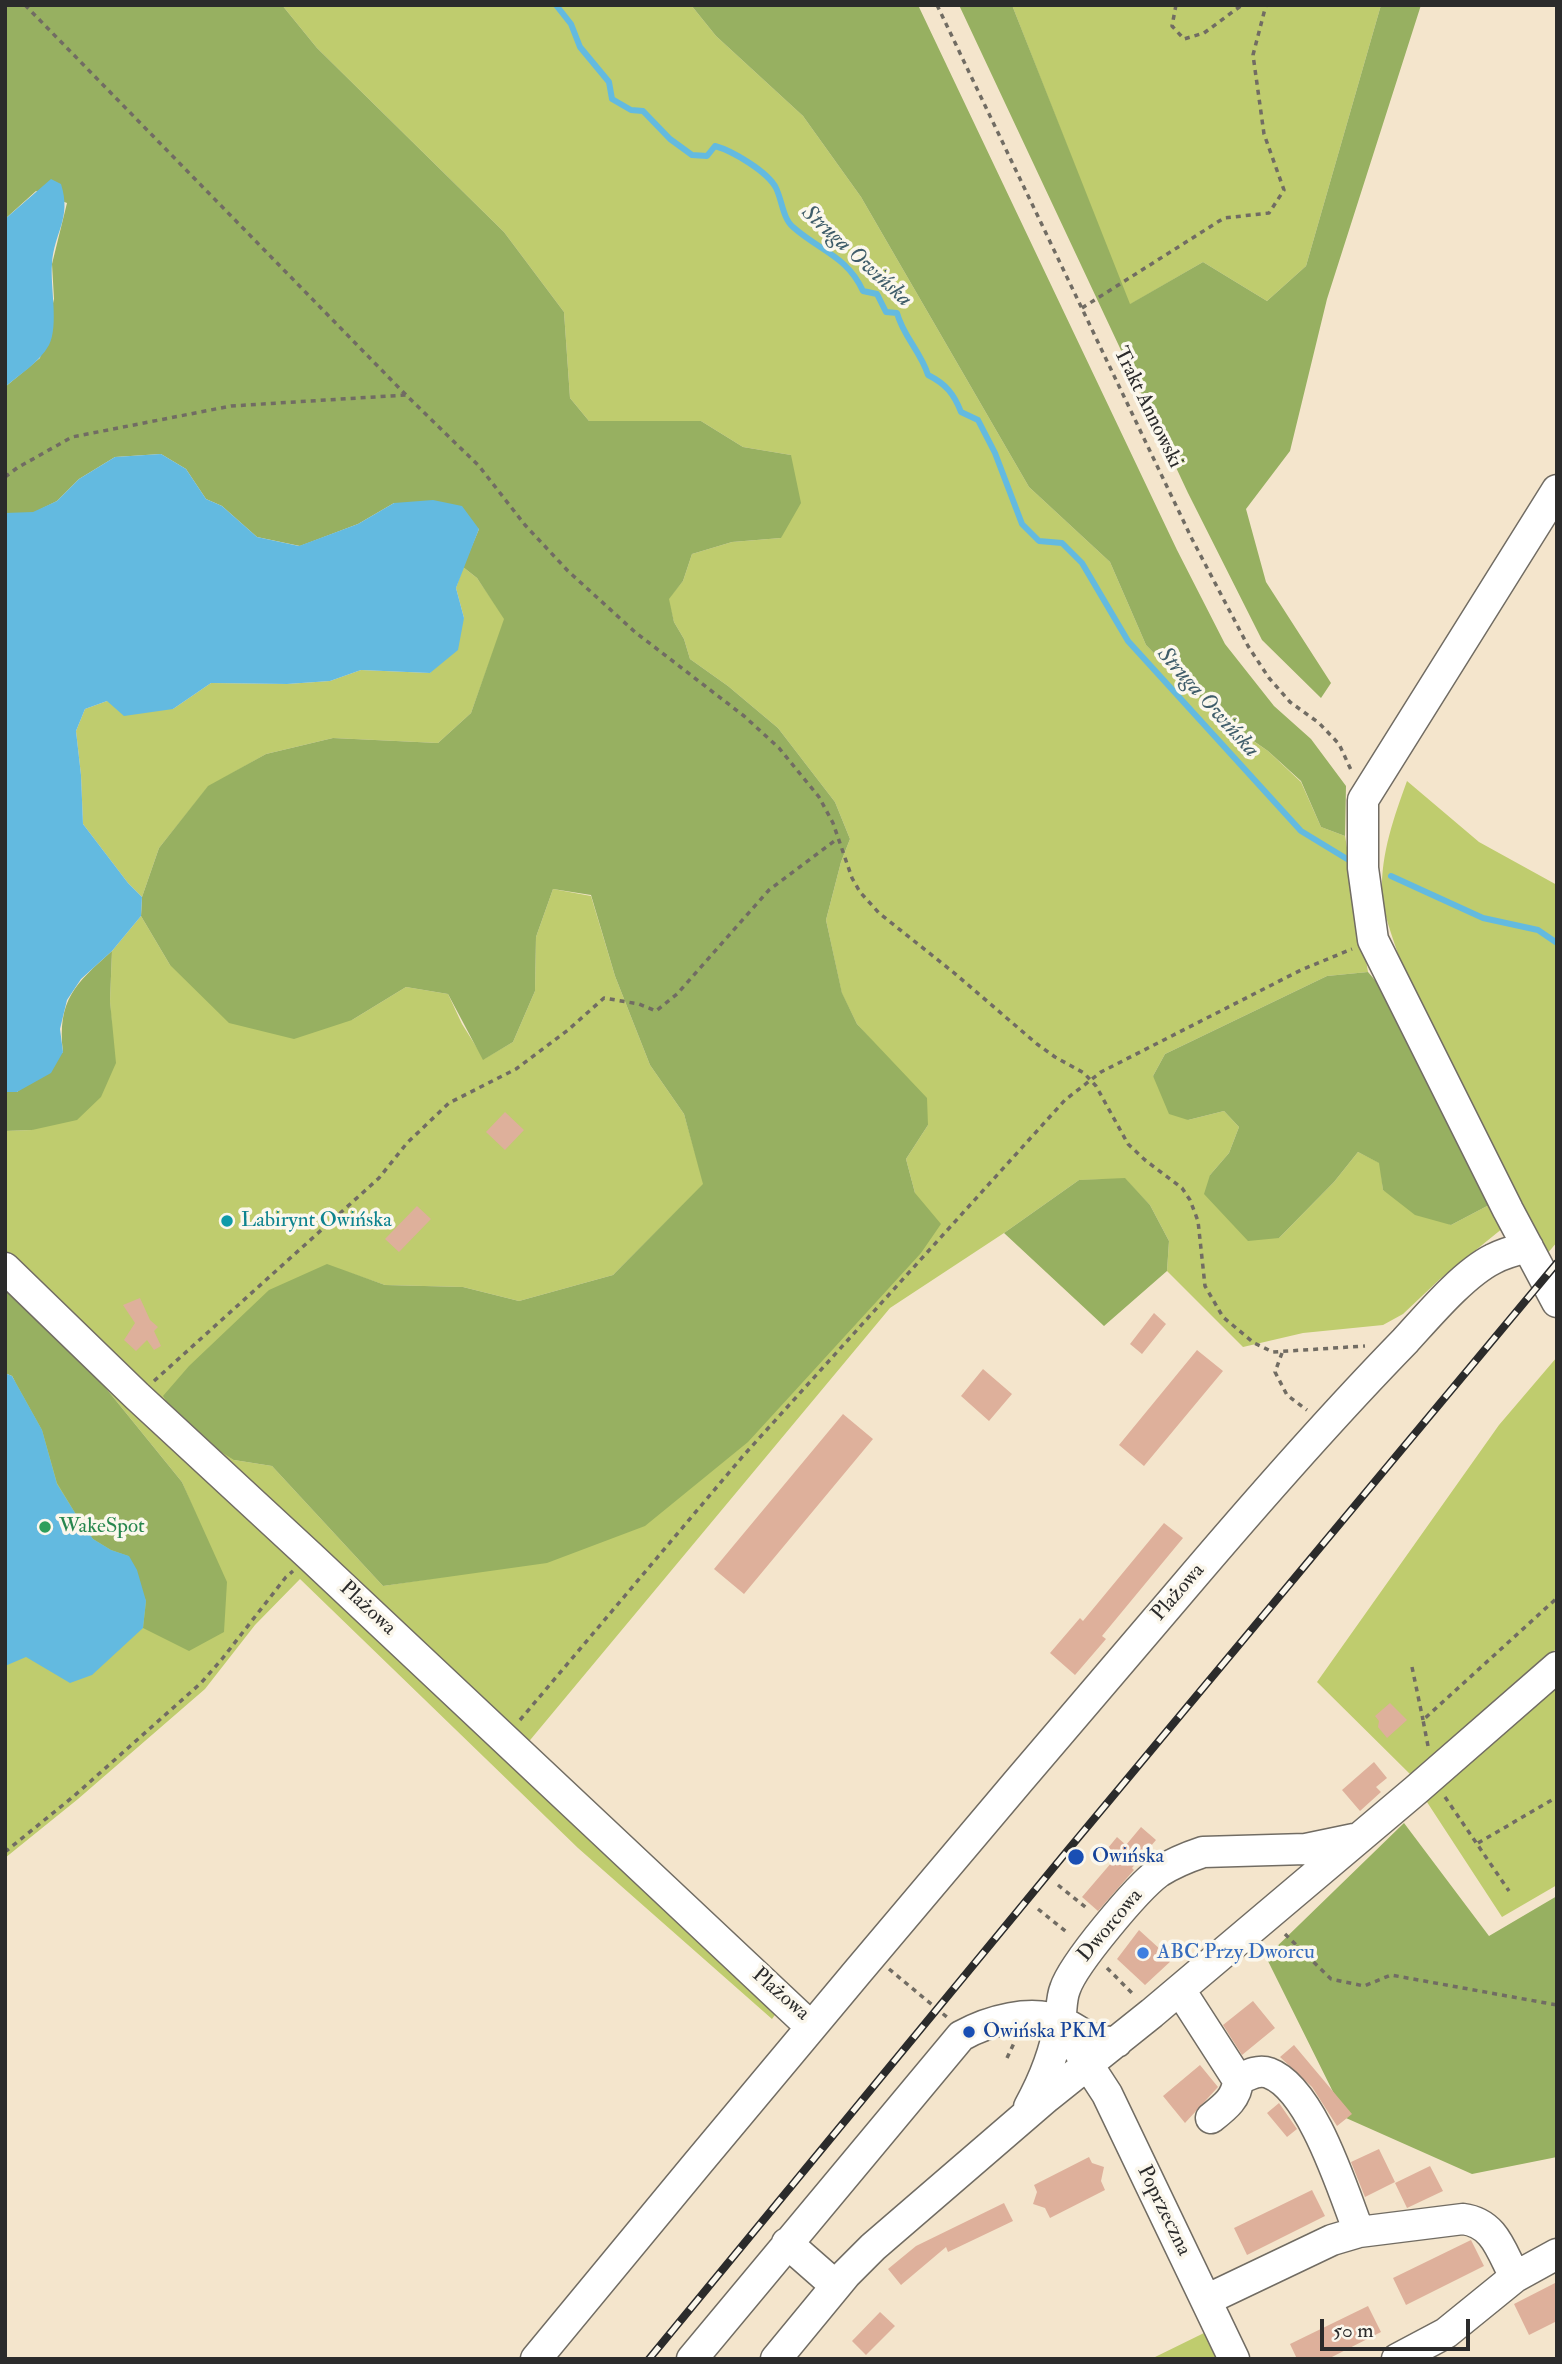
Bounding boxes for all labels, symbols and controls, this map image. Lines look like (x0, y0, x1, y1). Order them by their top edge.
water label: Struga Owińska (795, 200, 917, 314)
street label: Trakt Annowski (1107, 343, 1187, 473)
water label: Struga Owińska (1150, 642, 1264, 764)
place label: Labirynt Owińska (241, 1208, 392, 1234)
marker: Labirynt Owińska (219, 1213, 235, 1229)
place label: WakeSpot (59, 1514, 145, 1540)
marker: WakeSpot (37, 1519, 53, 1535)
street label: Plażowa (1147, 1559, 1211, 1627)
street label: Plażowa (334, 1577, 400, 1641)
place label: Owińska (1092, 1844, 1164, 1870)
marker: Owińska (1066, 1847, 1086, 1867)
street label: Dworcowa (1073, 1884, 1149, 1968)
place label: ABC Przy Dworcu (1157, 1940, 1315, 1966)
marker: ABC Przy Dworcu (1135, 1945, 1151, 1961)
street label: Plażowa (746, 1963, 814, 2027)
place label: Owińska PKM (983, 2019, 1107, 2045)
marker: Owińska PKM (961, 2024, 977, 2040)
street label: Poprzeczna (1130, 2162, 1196, 2260)
scale bar (1324, 2304, 1474, 2348)
text: 50 m (1333, 2317, 1374, 2344)

